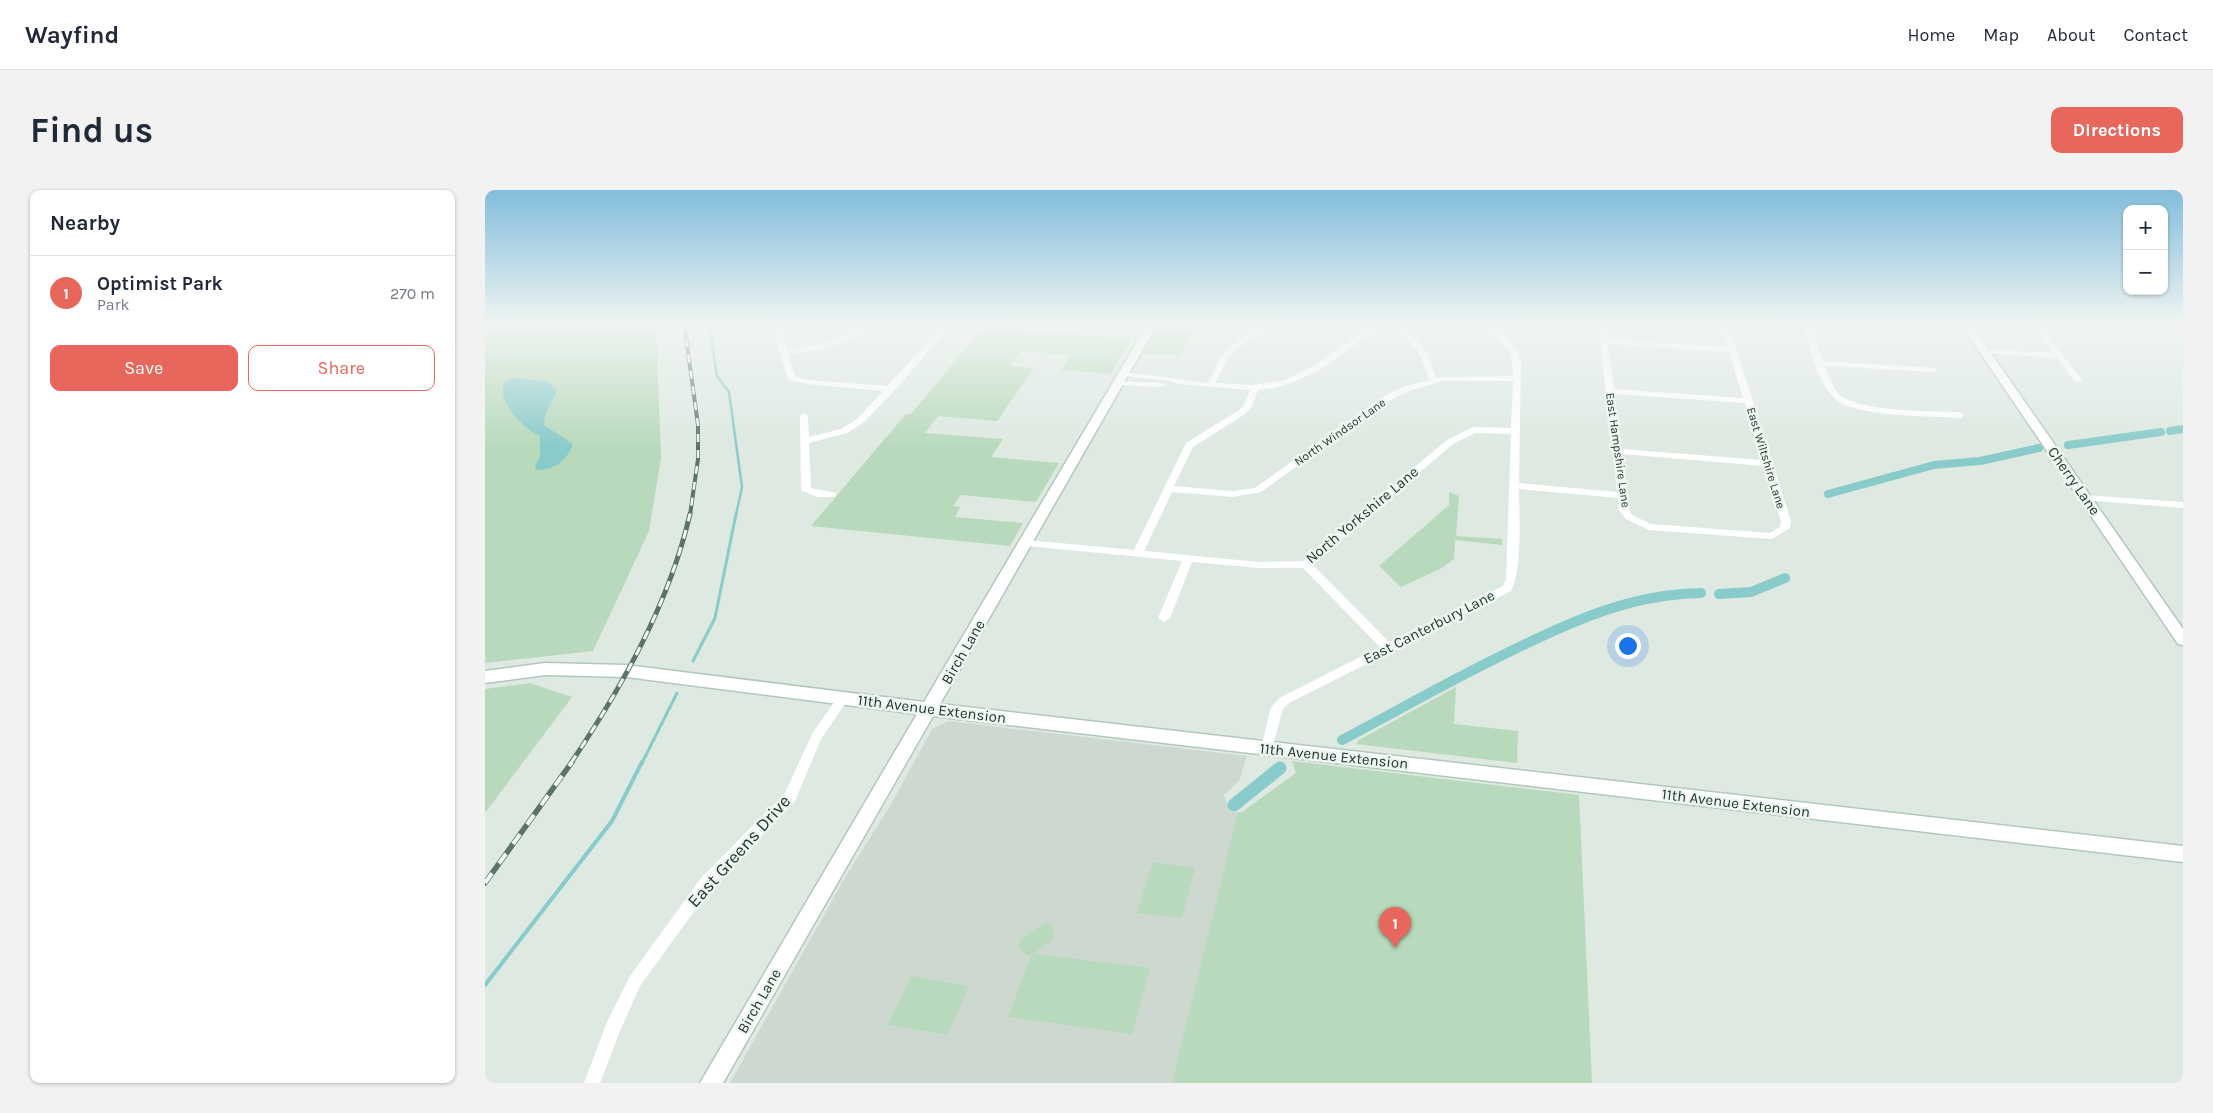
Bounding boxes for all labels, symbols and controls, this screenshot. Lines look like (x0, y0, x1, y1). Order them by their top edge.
text: Wayfind (25, 21, 119, 49)
text: Home (1907, 24, 1955, 46)
text: Map (1983, 24, 2019, 46)
text: About (2047, 24, 2096, 46)
text: Contact (2124, 24, 2188, 46)
button: Directions (2051, 107, 2183, 153)
text: Find us (30, 110, 153, 151)
map controls (2123, 205, 2168, 295)
button: + (2123, 205, 2168, 250)
text: Nearby (50, 211, 120, 235)
button: − (2123, 250, 2168, 295)
text: Optimist Park (97, 273, 223, 295)
text: 1 (63, 284, 69, 303)
text: 270 m (390, 284, 435, 303)
text: Park (97, 295, 129, 314)
button: Save (50, 345, 238, 391)
button: Share (248, 345, 435, 391)
street label: East Hampshire Lane (1603, 392, 1633, 508)
street label: North Windsor Lane (1292, 395, 1388, 469)
street label: East Wiltshire Lane (1744, 406, 1788, 510)
street label: Cherry Lane (2044, 443, 2104, 519)
street label: North Yorkshire Lane (1302, 463, 1422, 567)
street label: East Canterbury Lane (1360, 586, 1498, 668)
street label: Birch Lane (937, 616, 989, 688)
your location (1615, 633, 1641, 659)
street label: 11th Avenue Extension (857, 691, 1007, 727)
street label: 11th Avenue Extension (1259, 739, 1409, 773)
street label: 11th Avenue Extension (1661, 785, 1811, 821)
street label: East Greens Drive (683, 790, 795, 912)
pin: 1 (1379, 907, 1411, 948)
street label: Birch Lane (733, 965, 785, 1037)

